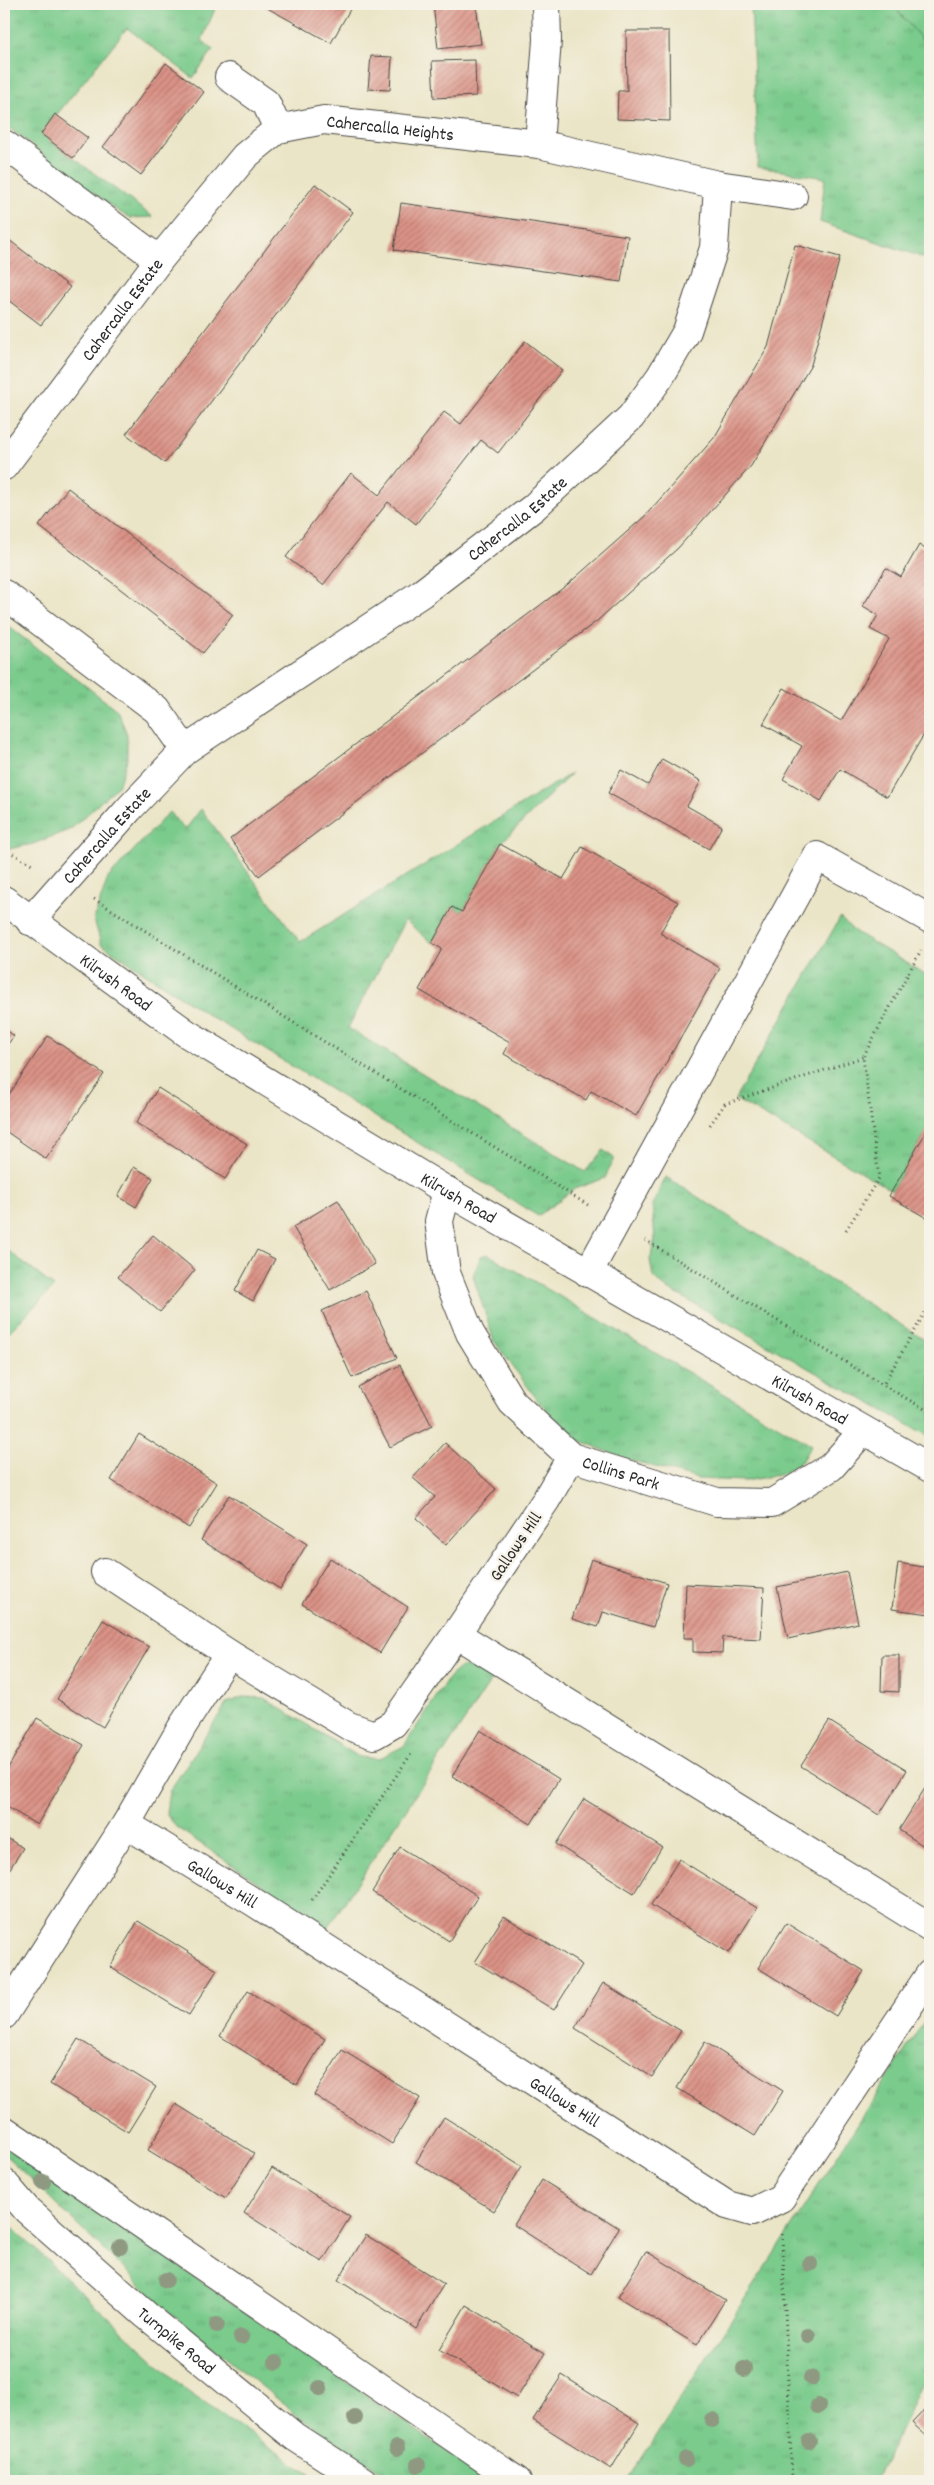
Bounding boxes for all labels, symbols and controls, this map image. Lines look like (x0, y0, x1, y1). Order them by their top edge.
street label: Cahercalla Heights (325, 110, 455, 149)
street label: Cahercalla Estate (77, 254, 171, 367)
street label: Cahercalla Estate (463, 472, 574, 569)
street label: Cahercalla Estate (58, 783, 158, 891)
street label: Kilrush Road (73, 949, 156, 1019)
street label: Kilrush Road (415, 1168, 500, 1232)
street label: Kilrush Road (766, 1370, 851, 1433)
street label: Collins Park (579, 1451, 662, 1498)
street label: Gallows Hill (485, 1507, 550, 1587)
street label: Gallows Hill (181, 1854, 262, 1917)
street label: Gallows Hill (524, 2072, 604, 2135)
street label: Turnpike Road (130, 2303, 220, 2382)

